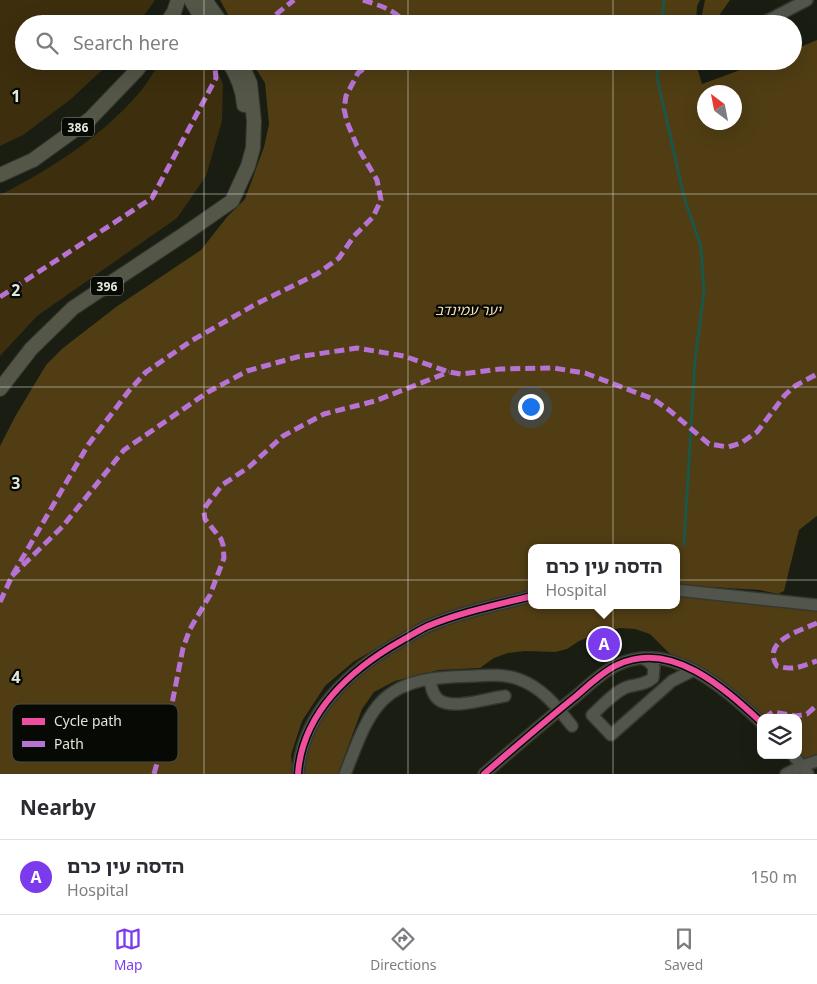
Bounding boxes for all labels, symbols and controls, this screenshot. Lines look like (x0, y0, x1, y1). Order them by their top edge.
search box (15, 15, 802, 70)
icon: search (33, 29, 61, 57)
text: Search here (73, 30, 179, 56)
text: 1 (11, 85, 21, 107)
north arrow (697, 85, 742, 130)
road number: 386 (62, 118, 94, 136)
road number: 396 (91, 276, 123, 296)
text: 2 (11, 279, 21, 301)
park label: יער עמינדב (435, 300, 503, 319)
your location (518, 394, 544, 420)
text: 3 (11, 472, 21, 494)
popup (528, 544, 680, 609)
text: הדסה עין כרם (545, 553, 663, 579)
text: Hospital (545, 579, 607, 601)
pin: A (588, 625, 620, 663)
text: 4 (11, 666, 21, 688)
legend (12, 704, 178, 762)
text: Cycle path (54, 711, 122, 730)
map controls (757, 714, 802, 759)
button: layers (757, 714, 802, 759)
text: Path (54, 734, 84, 753)
text: Nearby (20, 793, 96, 821)
text: הדסה עין כרם (67, 853, 184, 879)
text: A (30, 866, 42, 888)
text: 150 m (751, 866, 797, 888)
text: Hospital (67, 879, 128, 901)
tab: Map (114, 925, 143, 974)
tab: Directions (370, 925, 436, 974)
tab: Saved (664, 925, 703, 974)

